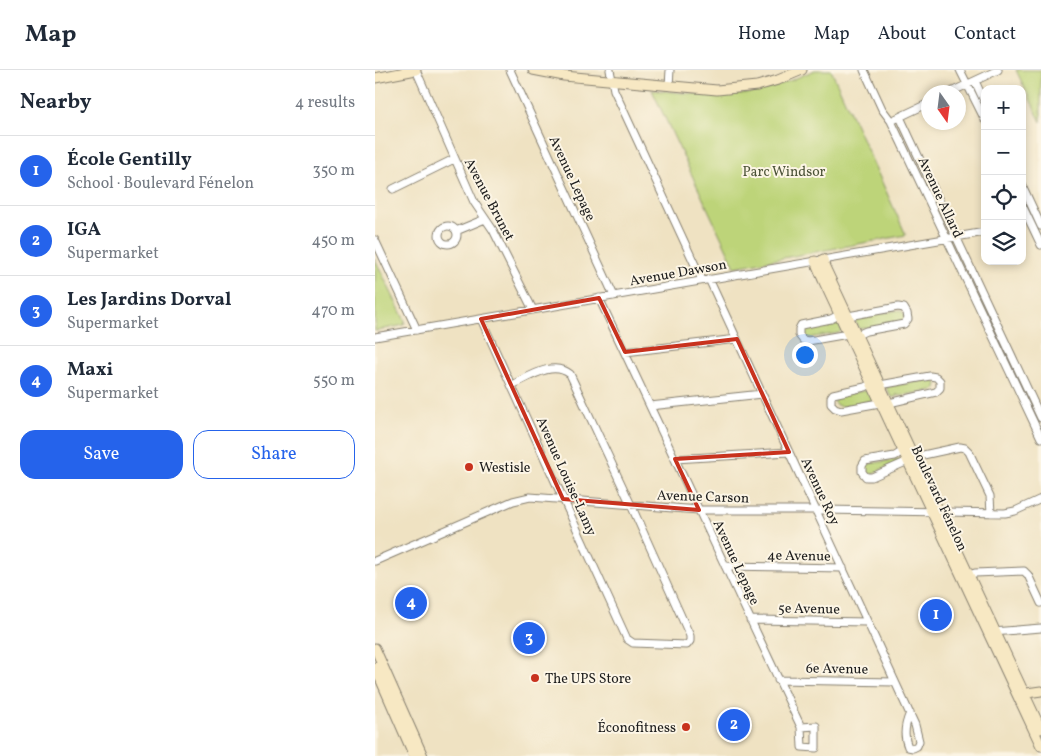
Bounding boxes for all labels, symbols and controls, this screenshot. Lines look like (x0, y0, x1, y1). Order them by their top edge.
text: Map (25, 18, 76, 52)
text: Home (738, 22, 786, 47)
text: Map (814, 22, 850, 47)
text: About (878, 22, 926, 47)
text: Contact (954, 22, 1016, 47)
north arrow (921, 85, 966, 130)
map controls (981, 85, 1026, 265)
button: + (981, 85, 1026, 130)
text: Nearby (20, 88, 91, 117)
text: 4 results (295, 92, 355, 114)
button: − (981, 130, 1026, 175)
street label: Avenue Lepage (544, 133, 600, 225)
text: École Gentilly (67, 147, 192, 173)
street label: Avenue Allard (913, 154, 967, 241)
street label: Avenue Brunet (459, 155, 518, 244)
text: 1 (33, 160, 39, 182)
text: 350 m (312, 160, 355, 182)
park label: Parc Windsor (742, 163, 826, 182)
text: School · Boulevard Fénelon (67, 173, 254, 195)
button: locate (981, 175, 1026, 220)
text: IGA (67, 217, 101, 243)
button: layers (981, 220, 1026, 265)
text: 2 (32, 230, 40, 252)
text: 450 m (312, 230, 355, 252)
text: Supermarket (67, 243, 159, 265)
street label: Avenue Dawson (628, 256, 728, 291)
text: Les Jardins Dorval (67, 287, 231, 313)
text: 3 (32, 300, 40, 322)
text: 470 m (311, 300, 355, 322)
text: Supermarket (67, 313, 159, 335)
your location (792, 342, 818, 368)
text: Maxi (67, 357, 113, 383)
text: 4 (31, 370, 41, 392)
text: 550 m (313, 370, 355, 392)
text: Supermarket (67, 383, 159, 405)
street label: Avenue Louise-Lamy (531, 414, 601, 539)
button: Save (20, 430, 183, 479)
button: Share (193, 430, 355, 479)
street label: Boulevard Fénelon (906, 443, 971, 555)
street label: Avenue Roy (796, 455, 844, 529)
place label: Westisle (479, 459, 531, 478)
marker: Westisle (463, 461, 475, 473)
street label: Avenue Carson (656, 486, 749, 509)
street label: Avenue Lepage (708, 517, 764, 609)
street label: 4e Avenue (767, 546, 831, 567)
pin: 4 (395, 584, 427, 622)
pin: 1 (920, 596, 952, 634)
street label: 5e Avenue (778, 599, 840, 620)
pin: 3 (513, 619, 545, 657)
street label: 6e Avenue (806, 659, 869, 680)
place label: The UPS Store (545, 670, 632, 689)
marker: The UPS Store (529, 672, 541, 684)
pin: 2 (718, 706, 750, 744)
place label: Éconofitness (597, 719, 676, 738)
marker: Éconofitness (680, 721, 692, 733)

